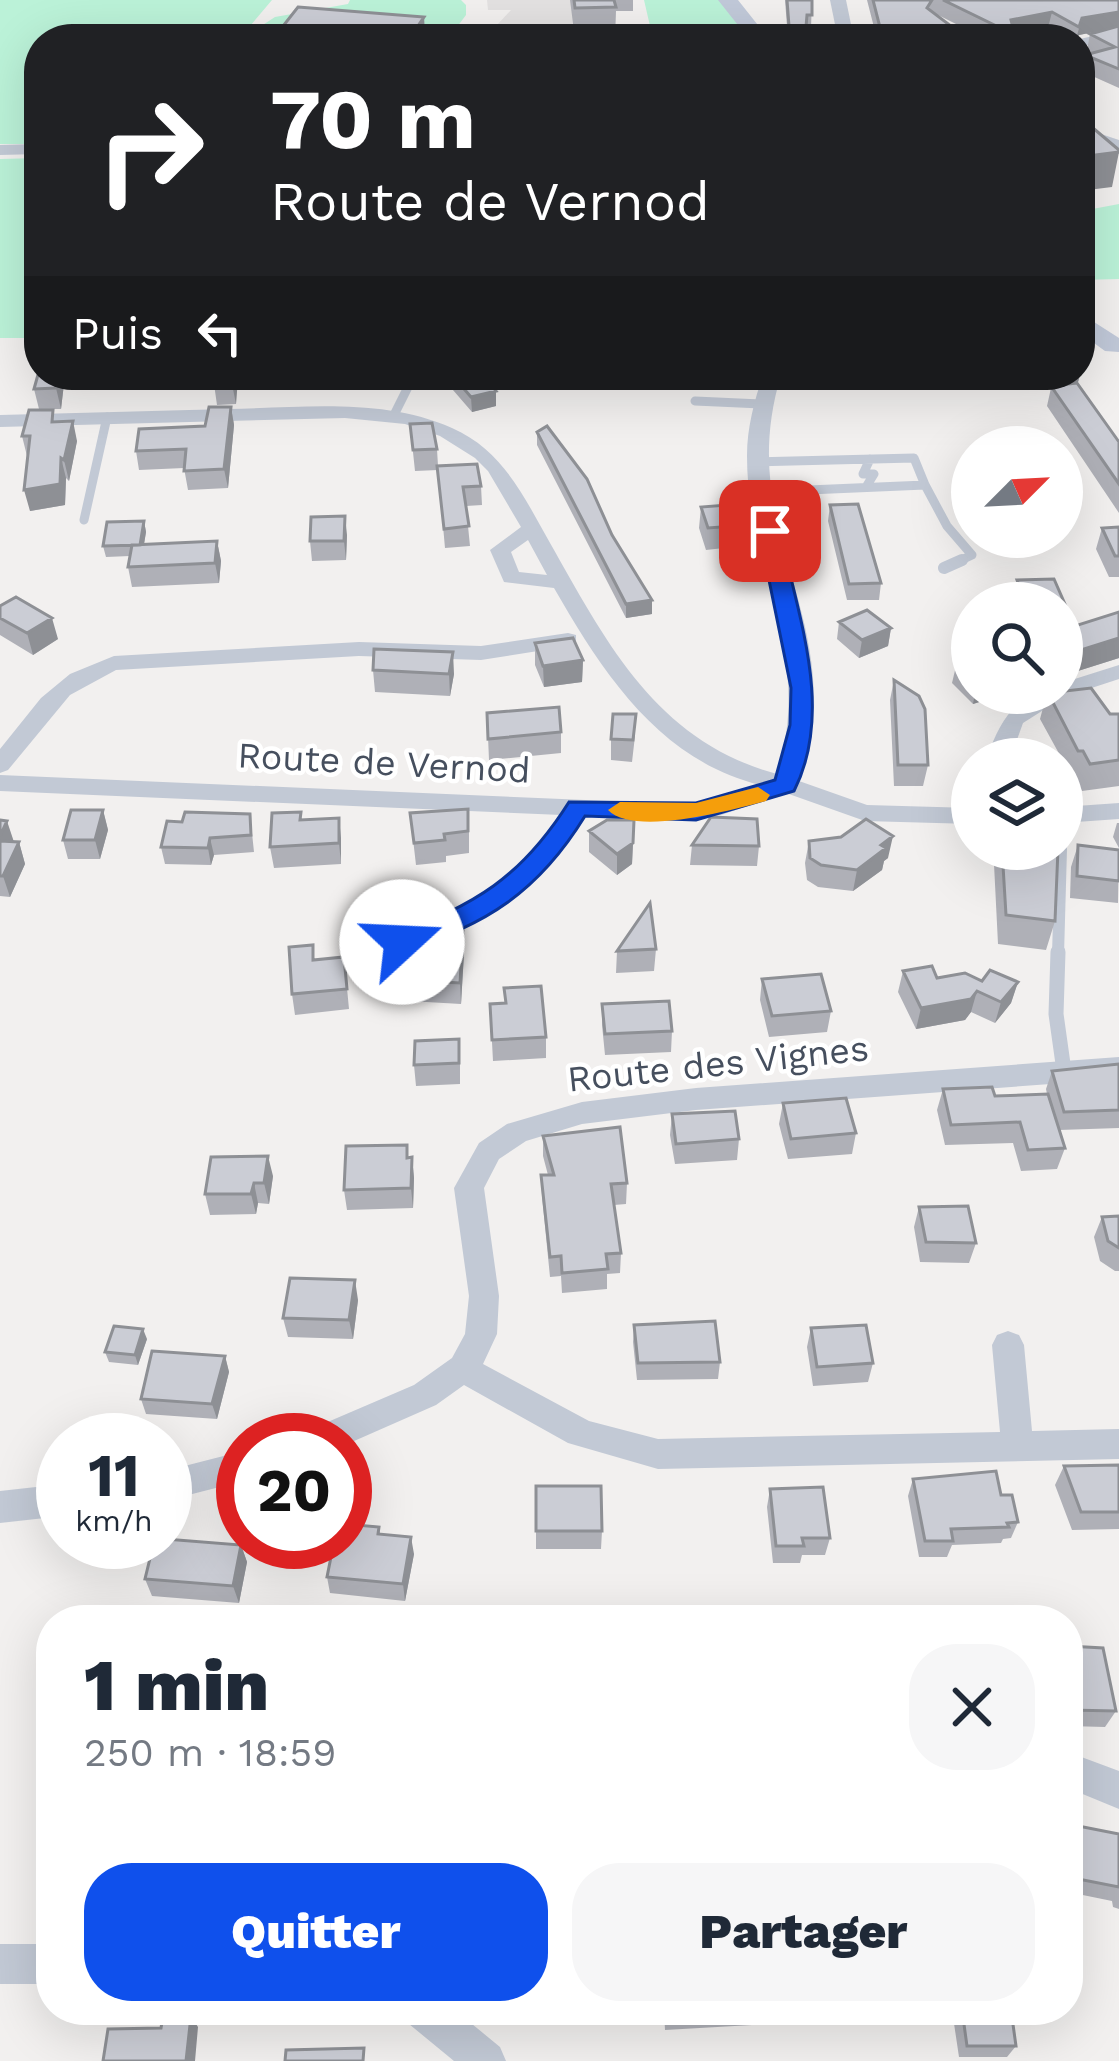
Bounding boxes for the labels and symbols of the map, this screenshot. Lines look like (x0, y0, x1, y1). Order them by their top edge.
north arrow (951, 426, 1083, 558)
pin (719, 480, 821, 582)
street label: Route de Vernod (236, 734, 531, 792)
position arrow (339, 879, 465, 1005)
street label: Route des Vignes (565, 1027, 871, 1101)
speed limit sign: 20 (216, 1413, 372, 1569)

